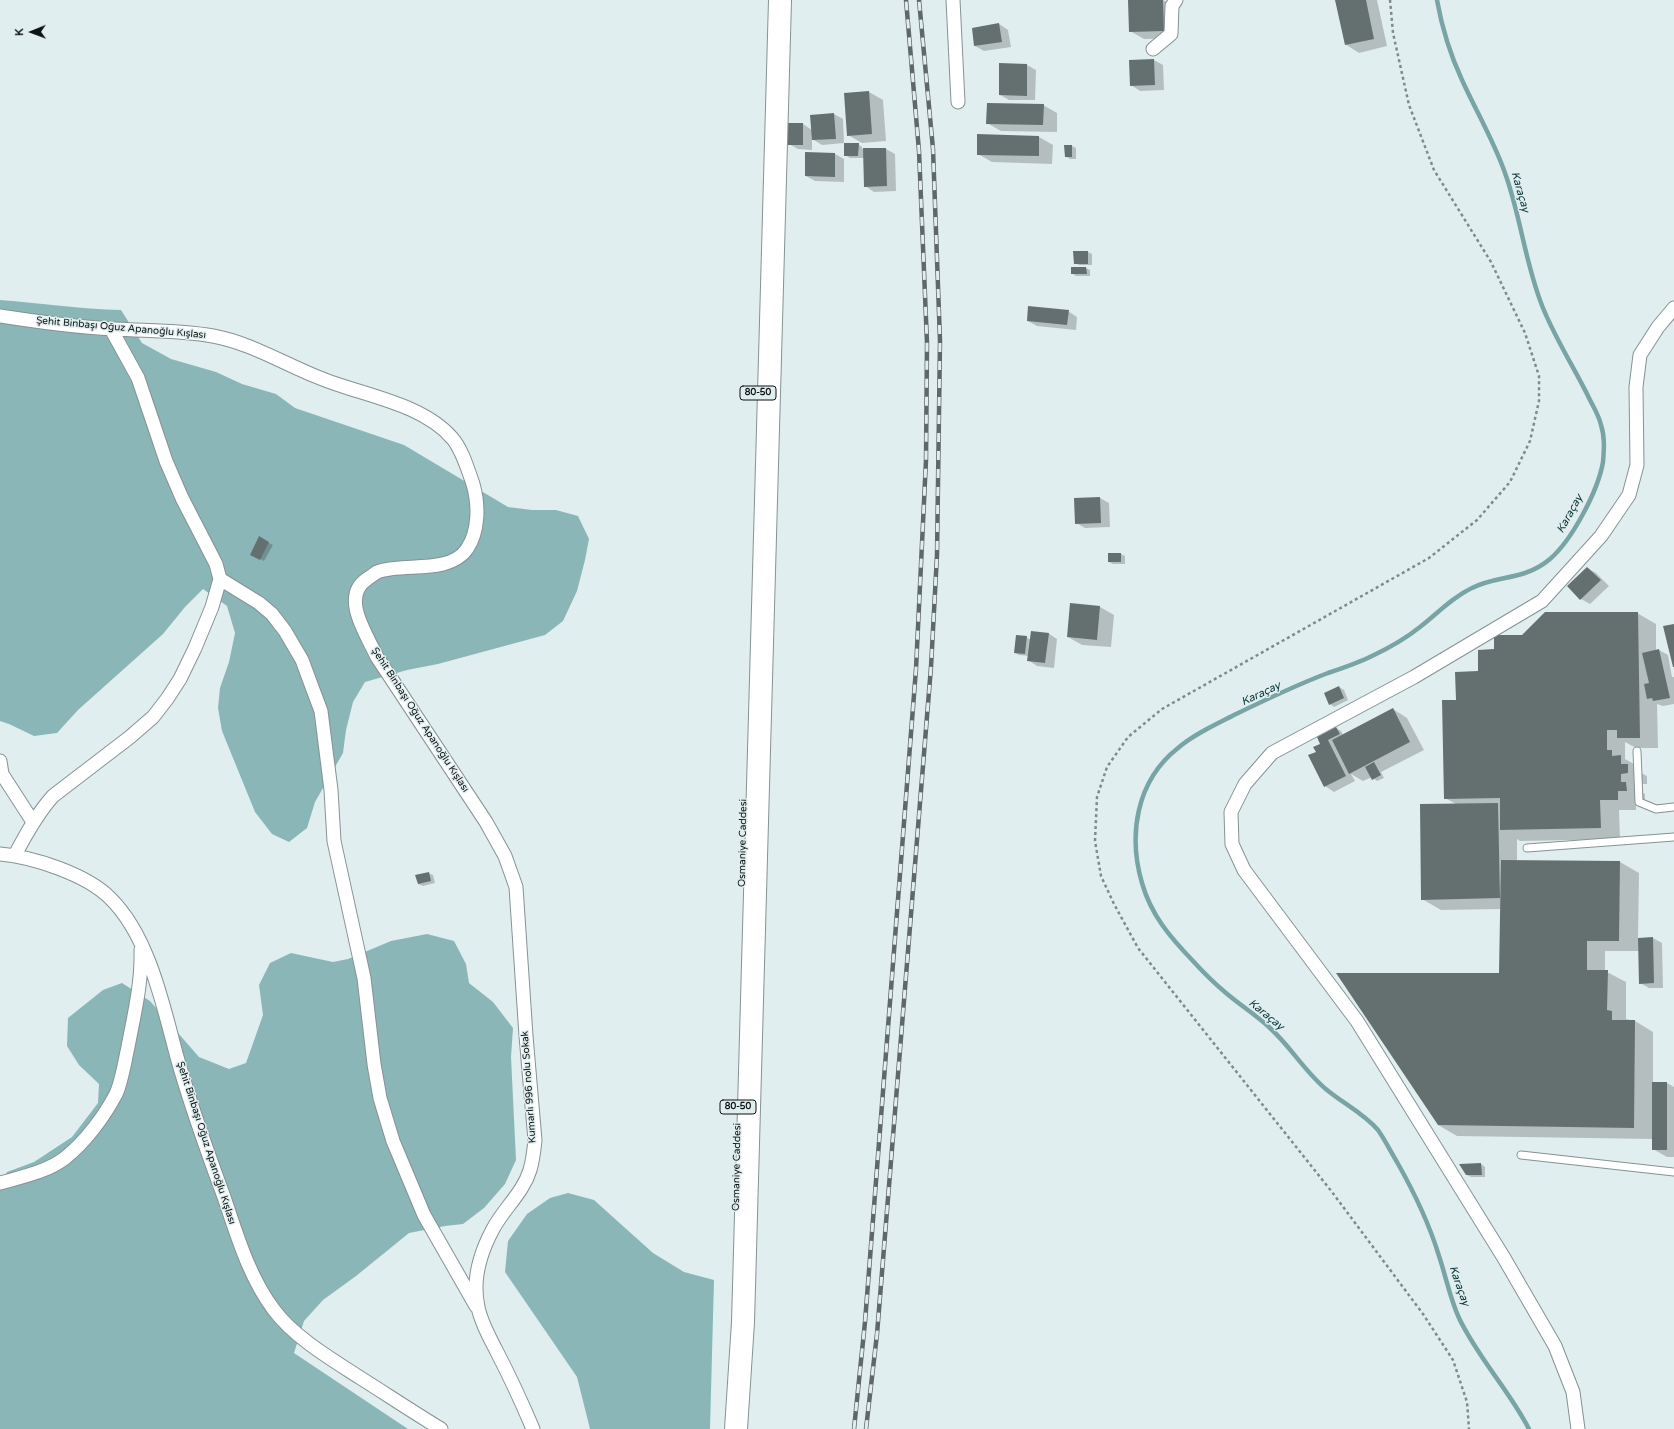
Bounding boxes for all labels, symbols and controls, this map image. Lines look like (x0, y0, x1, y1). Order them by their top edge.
north arrow (12, 12, 52, 52)
text: K (13, 28, 26, 36)
water label: Karaçay (1508, 170, 1532, 214)
street label: Şehit Binbaşı Oğuz Apanoğlu Kışlası (36, 315, 206, 341)
road number: 80-50 (740, 386, 776, 400)
water label: Karaçay (1554, 493, 1586, 535)
street label: Şehit Binbaşı Oğuz Apanoğlu Kışlası (369, 645, 471, 795)
water label: Karaçay (1239, 679, 1283, 709)
street label: Osmaniye Caddesi (736, 799, 750, 887)
water label: Karaçay (1246, 997, 1286, 1033)
street label: Kumarlı 996 nolu Sokak (519, 1030, 539, 1144)
street label: Şehit Binbaşı Oğuz Apanoğlu Kışlası (174, 1060, 238, 1226)
road number: 80-50 (720, 1100, 756, 1114)
street label: Osmaniye Caddesi (730, 1123, 744, 1211)
water label: Karaçay (1446, 1264, 1472, 1308)

